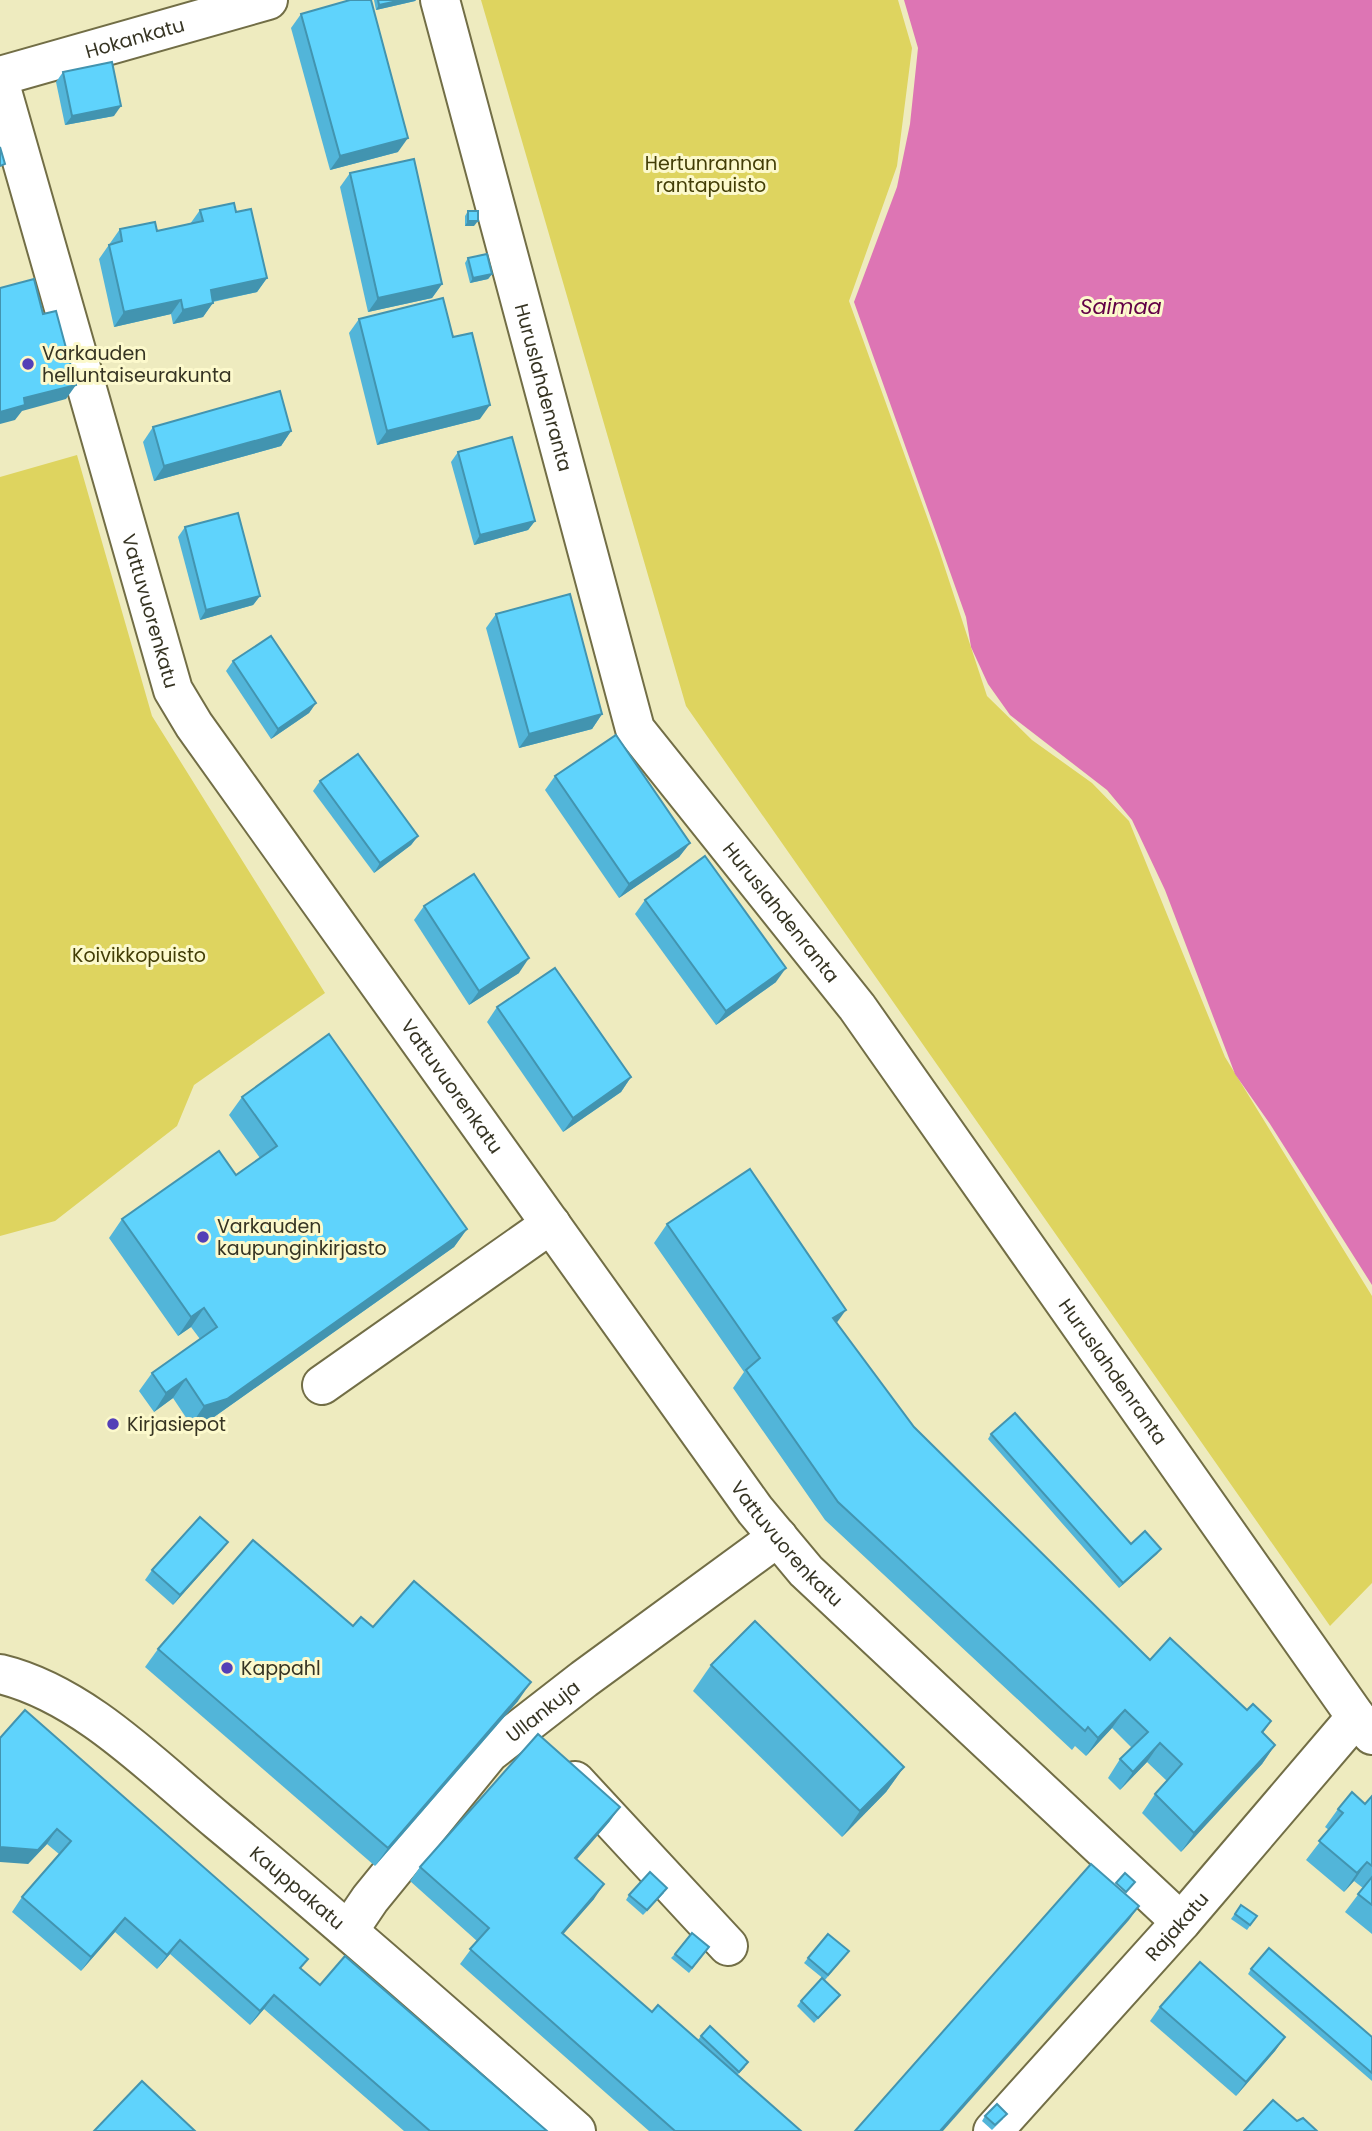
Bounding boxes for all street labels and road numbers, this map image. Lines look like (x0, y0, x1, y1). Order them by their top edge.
street label: Hokankatu (82, 11, 187, 65)
street label: Huruslahdenranta (508, 300, 579, 474)
street label: Vattuvuorenkatu (116, 531, 185, 691)
street label: Huruslahdenranta (717, 836, 846, 988)
street label: Vattuvuorenkatu (395, 1013, 510, 1159)
street label: Huruslahdenranta (1052, 1293, 1174, 1450)
street label: Vattuvuorenkatu (724, 1475, 849, 1613)
street label: Ullankuja (500, 1674, 585, 1748)
street label: Kauppakatu (244, 1840, 351, 1936)
street label: Rajakatu (1139, 1886, 1214, 1967)

